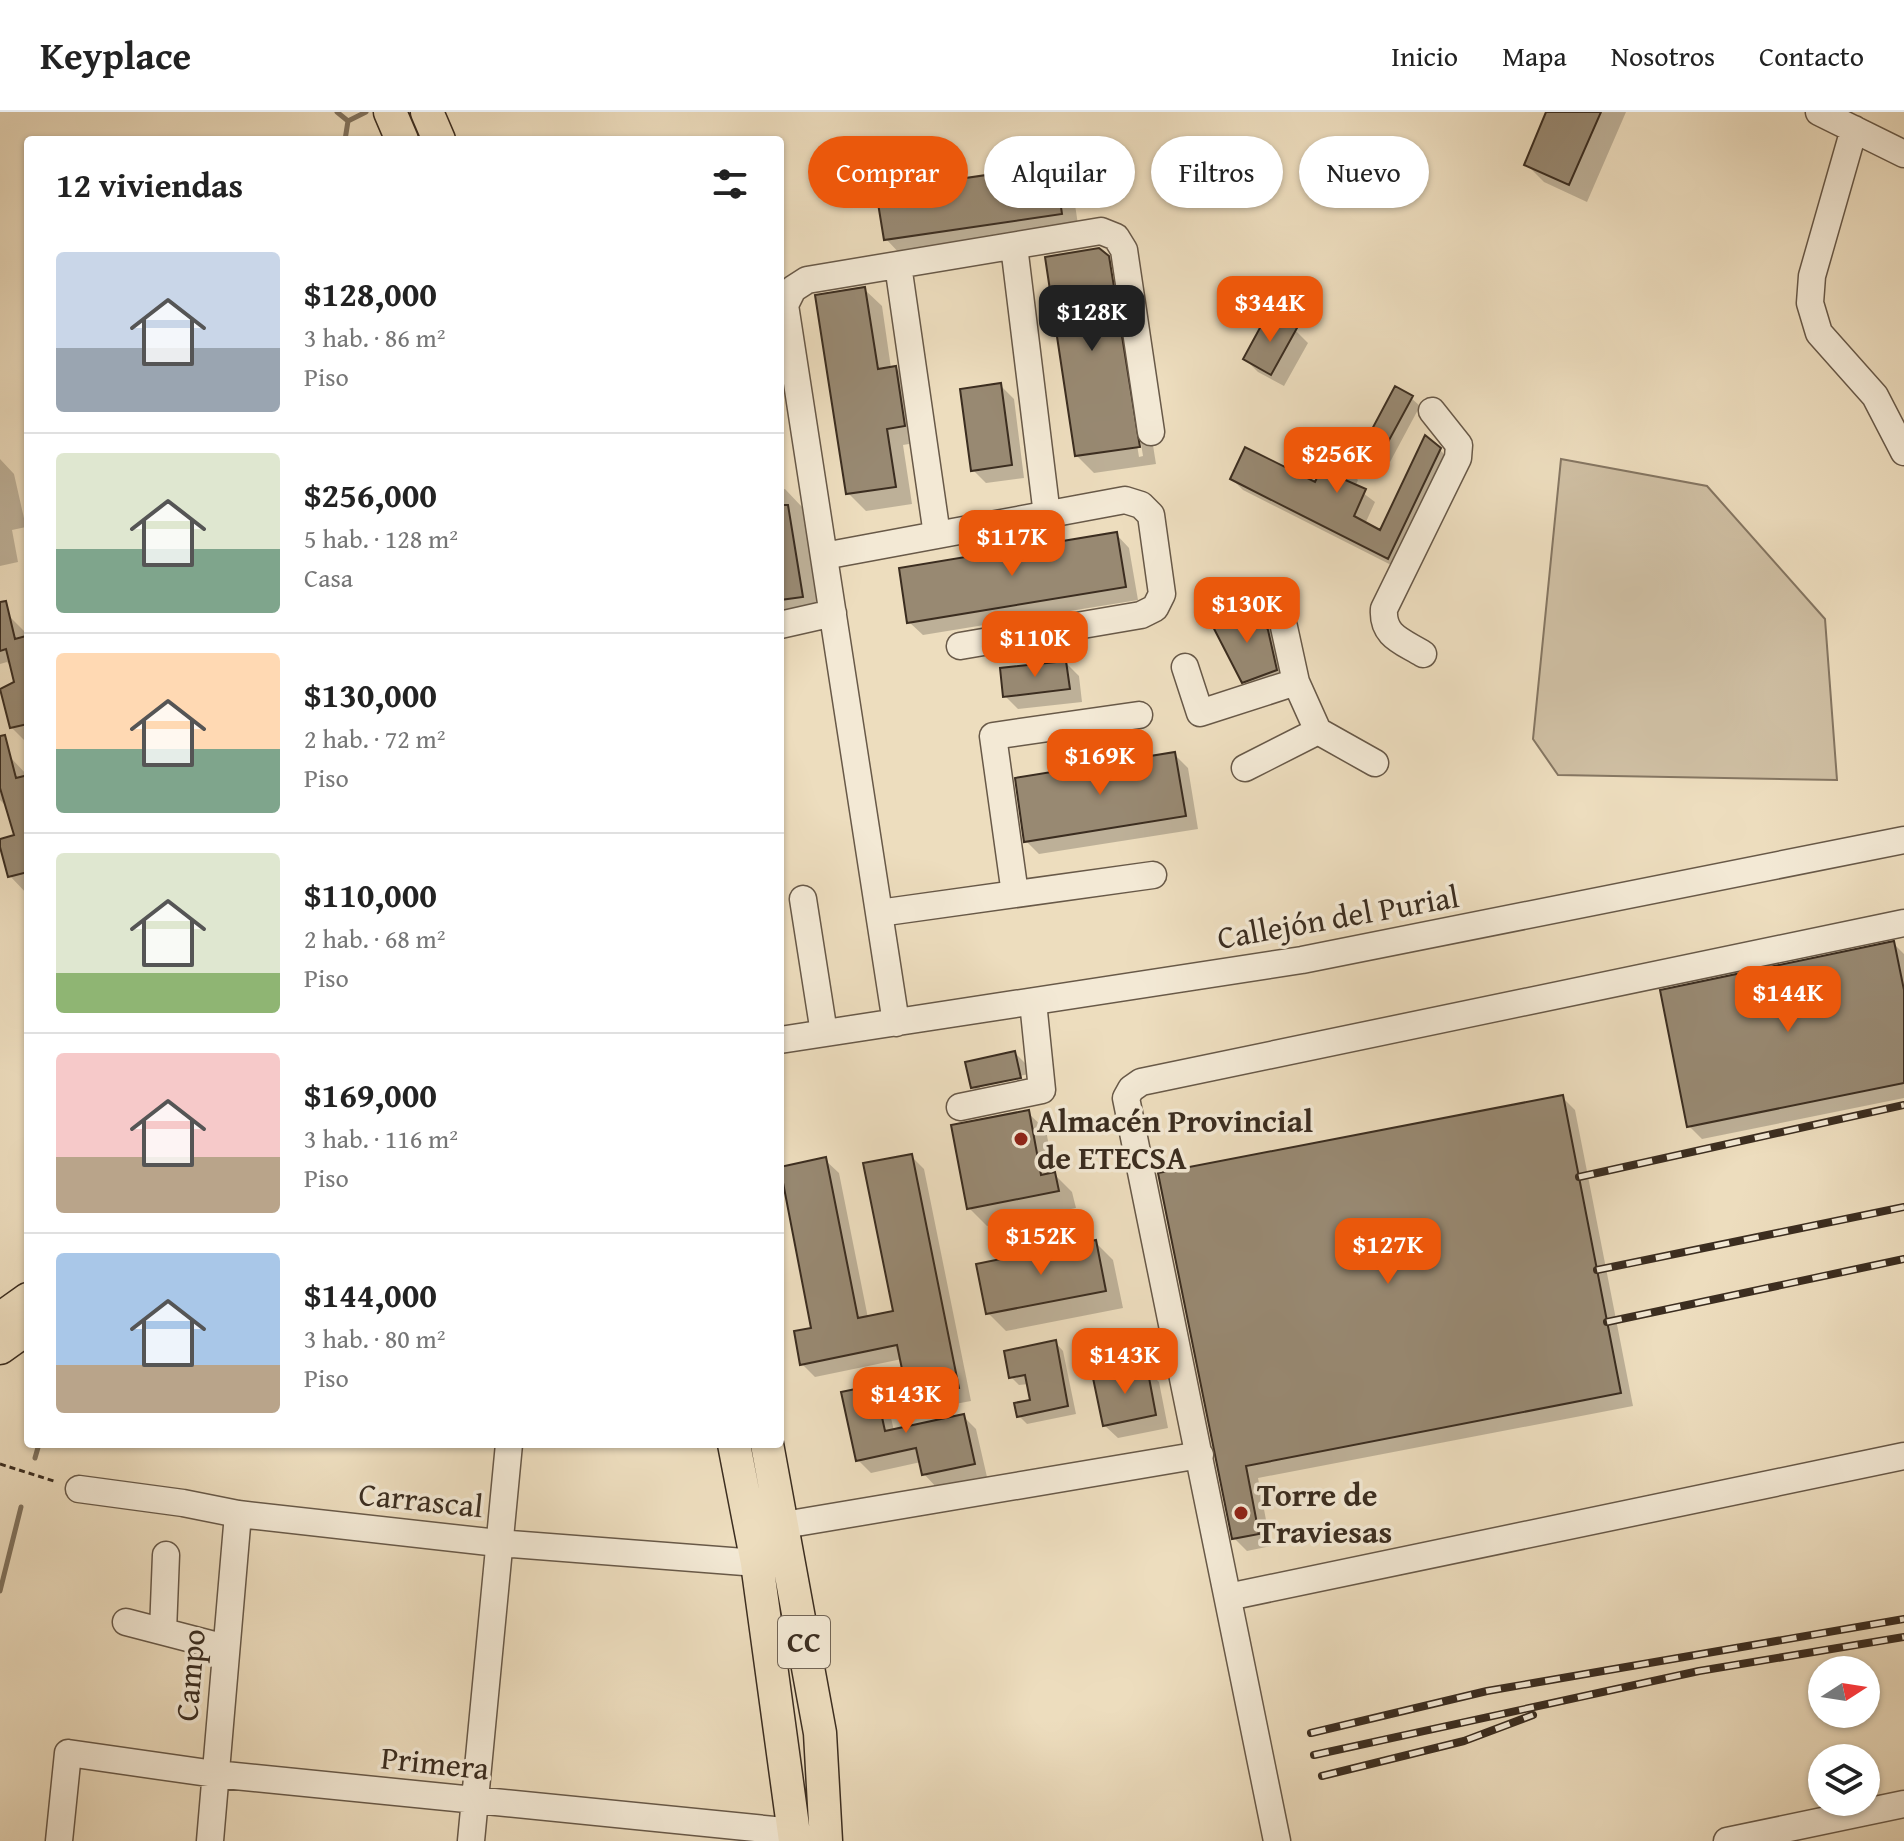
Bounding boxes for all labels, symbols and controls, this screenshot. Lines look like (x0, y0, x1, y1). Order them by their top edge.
text: Keyplace (40, 27, 191, 83)
text: Inicio (1391, 35, 1458, 76)
text: Mapa (1502, 35, 1567, 76)
text: Nosotros (1611, 35, 1715, 76)
text: Contacto (1759, 35, 1864, 76)
chip: Comprar (808, 136, 968, 208)
chip: Alquilar (984, 136, 1135, 208)
chip: Filtros (1151, 136, 1283, 208)
chip: Nuevo (1299, 136, 1429, 208)
text: 12 viviendas (56, 160, 243, 209)
icon: filters (708, 162, 752, 206)
text: $128,000 (304, 269, 437, 318)
pin: $344K (1214, 276, 1326, 344)
text: $344K (1235, 282, 1305, 321)
icon: home (120, 284, 216, 380)
pin: $128K (1036, 285, 1148, 353)
text: $128K (1057, 291, 1127, 330)
text: 3 hab. · 86 m² (304, 318, 445, 357)
text: Piso (304, 357, 349, 396)
pin: $256K (1281, 427, 1393, 495)
text: $256K (1302, 433, 1372, 472)
text: $256,000 (304, 470, 437, 519)
icon: home (120, 485, 216, 581)
pin: $117K (956, 510, 1068, 578)
text: $117K (977, 516, 1047, 555)
text: 5 hab. · 128 m² (304, 519, 458, 558)
text: Casa (304, 558, 353, 597)
pin: $130K (1191, 577, 1303, 645)
text: $130K (1212, 583, 1282, 622)
pin: $110K (979, 611, 1091, 679)
text: $110K (1000, 617, 1070, 656)
text: $130,000 (304, 670, 437, 719)
icon: home (120, 685, 216, 781)
text: 2 hab. · 72 m² (304, 719, 445, 758)
pin: $169K (1044, 729, 1156, 797)
text: $169K (1065, 735, 1135, 774)
text: Piso (304, 758, 349, 797)
text: $110,000 (304, 870, 437, 919)
street label: Callejón del Purial (1214, 872, 1462, 961)
icon: home (120, 885, 216, 981)
text: 2 hab. · 68 m² (304, 919, 445, 958)
text: Piso (304, 958, 349, 997)
pin: $144K (1732, 966, 1844, 1034)
text: $144K (1753, 972, 1823, 1011)
text: $169,000 (304, 1070, 437, 1119)
icon: home (120, 1085, 216, 1181)
place label: Almacén Provincial de ETECSA (1037, 1097, 1313, 1181)
text: 3 hab. · 116 m² (304, 1119, 458, 1158)
marker: Almacén Provincial de ETECSA (1012, 1130, 1030, 1148)
text: Piso (304, 1158, 349, 1197)
pin: $152K (985, 1209, 1097, 1277)
text: $152K (1006, 1215, 1076, 1254)
pin: $127K (1332, 1218, 1444, 1286)
text: $127K (1353, 1224, 1423, 1263)
text: $144,000 (304, 1270, 437, 1319)
icon: home (120, 1285, 216, 1381)
text: 3 hab. · 80 m² (304, 1319, 445, 1358)
pin: $143K (1069, 1328, 1181, 1396)
text: $143K (1090, 1334, 1160, 1373)
text: Piso (304, 1358, 349, 1397)
pin: $143K (850, 1367, 962, 1435)
text: $143K (871, 1373, 941, 1412)
street label: Carrascal (357, 1470, 486, 1529)
place label: Torre de Traviesas (1257, 1471, 1392, 1555)
marker: Torre de Traviesas (1232, 1504, 1250, 1522)
road number: CC (778, 1616, 830, 1668)
street label: Campo (162, 1627, 217, 1723)
north arrow (1808, 1656, 1880, 1728)
map controls (1808, 1656, 1880, 1816)
street label: Primera (379, 1733, 491, 1792)
button: layers (1808, 1744, 1880, 1816)

